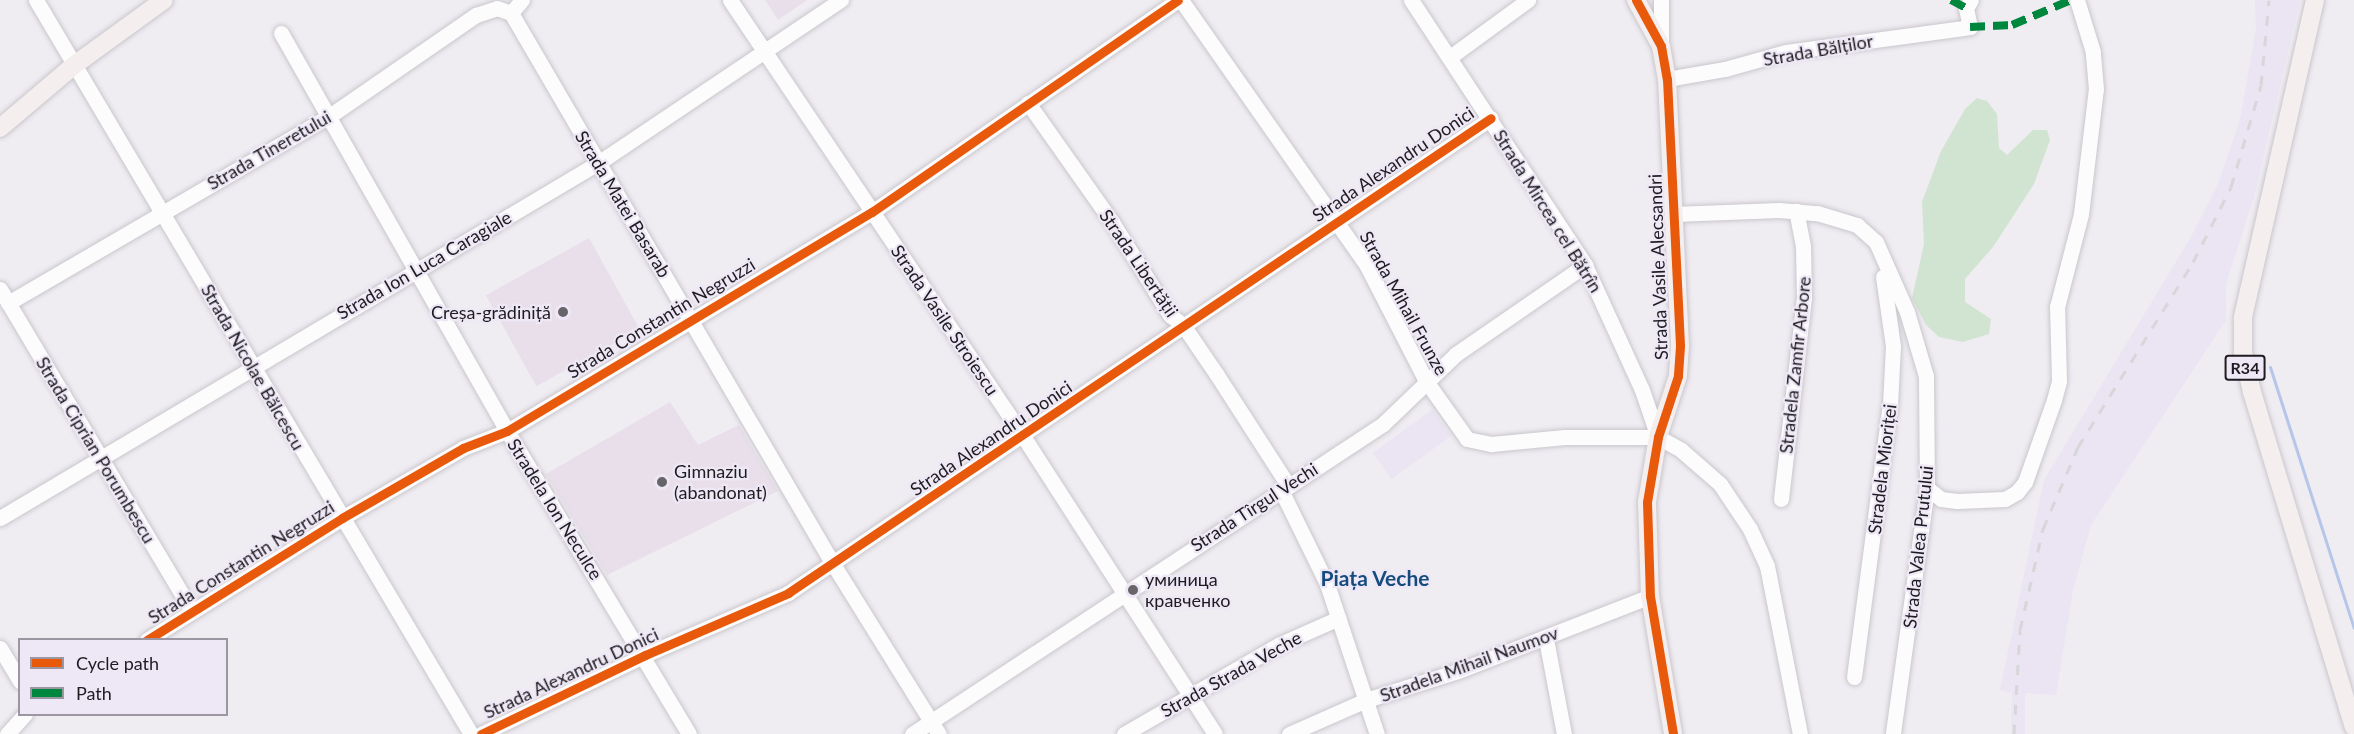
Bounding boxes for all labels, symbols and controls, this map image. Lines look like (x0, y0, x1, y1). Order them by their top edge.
street label: Strada Bălților (1761, 30, 1875, 70)
street label: Strada Alexandru Donici (1308, 102, 1478, 226)
street label: Strada Tineretului (203, 106, 335, 194)
street label: Strada Mircea cel Bătrîn (1489, 126, 1607, 296)
street label: Strada Matei Basarab (571, 127, 675, 281)
street label: Strada Vasile Alecsandri (1644, 173, 1672, 361)
street label: Strada Libertății (1095, 205, 1183, 321)
street label: Strada Ion Luca Caragiale (333, 206, 515, 324)
street label: Strada Mihail Frunze (1355, 227, 1453, 379)
street label: Strada Vasile Stroiescu (886, 240, 1004, 400)
street label: Strada Constantin Negruzzi (563, 253, 759, 383)
street label: Stradela Zamfir Arbore (1775, 275, 1815, 455)
street label: Strada Nicolae Bălcescu (197, 280, 309, 454)
place label: Creșa-grădiniță (431, 301, 551, 323)
marker: Creșa-grădiniță (556, 305, 570, 319)
street label: Strada Ciprian Porumbescu (32, 353, 160, 547)
road number: R34 (2224, 355, 2266, 381)
street label: Strada Alexandru Donici (906, 376, 1076, 500)
street label: Stradela Mioriței (1863, 403, 1901, 535)
street label: Stradela Ion Neculce (503, 435, 607, 583)
street label: Strada Tîrgul Vechi (1186, 458, 1322, 556)
place label: Gimnaziu (abandonat) (674, 461, 767, 504)
street label: Strada Valea Prutului (1899, 464, 1937, 630)
marker: Gimnaziu (abandonat) (655, 475, 669, 489)
street label: Strada Constantin Negruzzi (144, 496, 338, 628)
district label: Piața Veche (1320, 565, 1430, 591)
place label: уминица кравченко (1145, 569, 1230, 612)
marker: уминица кравченко (1126, 583, 1140, 597)
street label: Stradela Mihail Naumov (1377, 622, 1561, 706)
street label: Strada Alexandru Donici (480, 623, 662, 723)
street label: Strada Strada Veche (1157, 626, 1305, 722)
legend (18, 638, 228, 716)
text: Cycle path (76, 652, 159, 674)
text: Path (76, 682, 112, 704)

